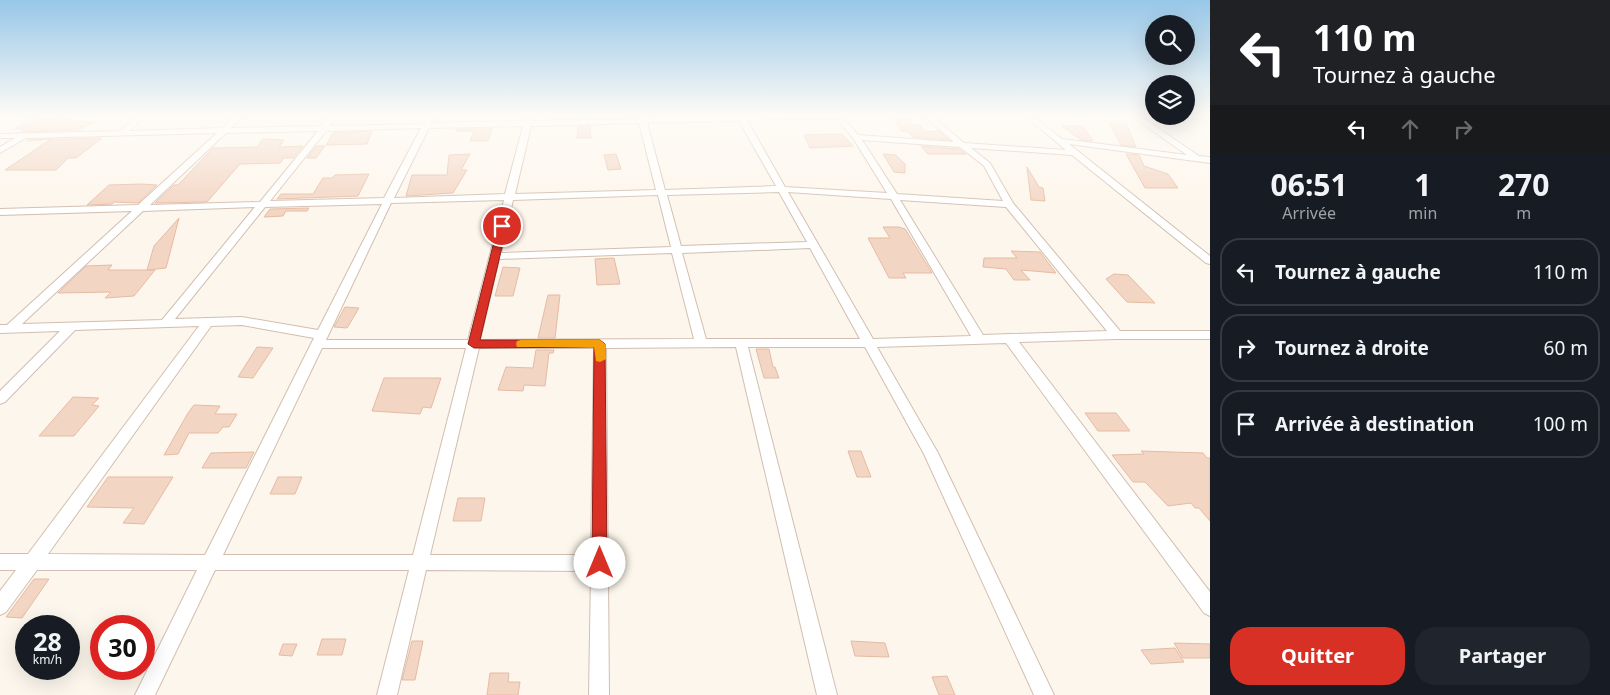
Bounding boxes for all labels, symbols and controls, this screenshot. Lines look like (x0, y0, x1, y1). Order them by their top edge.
text: 110 m (1313, 14, 1416, 61)
map controls (1145, 15, 1195, 125)
button: search (1145, 15, 1195, 65)
icon: left (1230, 20, 1295, 85)
text: Tournez à gauche (1313, 59, 1496, 89)
button: layers (1145, 75, 1195, 125)
icon: left (1343, 115, 1371, 143)
icon: ahead (1396, 115, 1424, 143)
icon: right (1449, 115, 1477, 143)
text: 06:51 (1271, 164, 1348, 205)
text: 1 (1414, 164, 1431, 205)
text: 270 (1498, 164, 1549, 205)
text: Arrivée (1282, 202, 1336, 224)
text: min (1408, 202, 1437, 224)
text: m (1516, 202, 1531, 224)
pin (481, 205, 523, 247)
icon: arrive (488, 212, 516, 240)
icon: left (1232, 258, 1260, 286)
text: Tournez à gauche (1275, 259, 1441, 285)
text: 110 m (1533, 259, 1588, 285)
icon: right (1232, 334, 1260, 362)
text: Tournez à droite (1275, 335, 1429, 361)
text: 60 m (1544, 335, 1588, 361)
icon: arrive (1232, 410, 1260, 438)
text: Arrivée à destination (1275, 411, 1474, 437)
text: 100 m (1533, 411, 1588, 437)
position arrow (573, 536, 625, 588)
speed limit sign: 30 (90, 615, 155, 680)
text: 28 (33, 624, 62, 658)
button: Quitter (1230, 627, 1405, 685)
button: Partager (1415, 627, 1590, 685)
text: km/h (33, 651, 62, 668)

